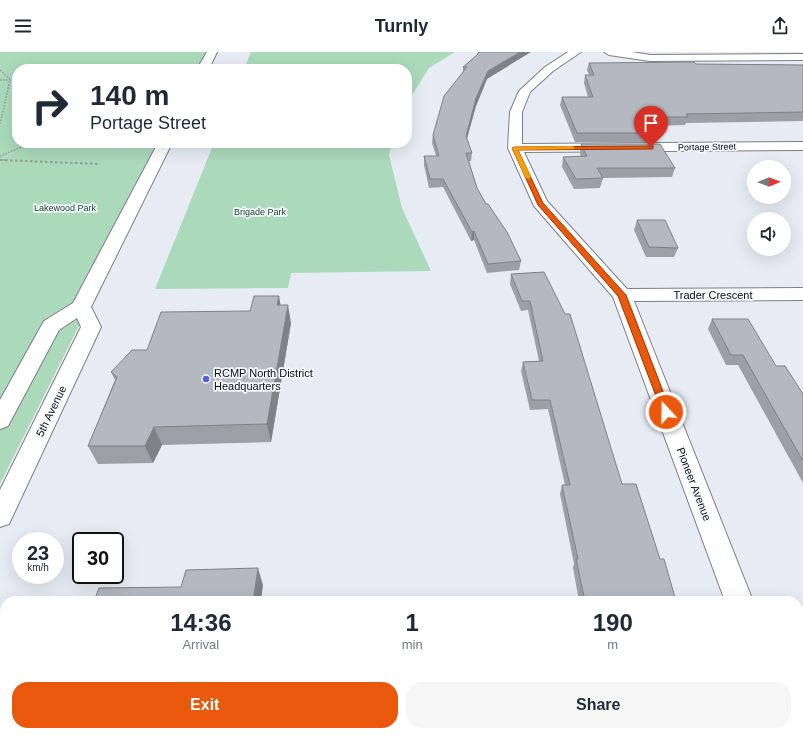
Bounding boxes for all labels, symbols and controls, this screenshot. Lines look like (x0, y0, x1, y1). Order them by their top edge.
icon: menu (12, 15, 34, 37)
icon: share (769, 15, 791, 37)
text: Turnly (375, 16, 428, 36)
icon: right (24, 80, 76, 132)
text: 140 m (90, 80, 169, 111)
pin (634, 106, 668, 147)
icon: arrive (640, 112, 662, 134)
text: Portage Street (90, 113, 206, 133)
street label: Portage Street (678, 141, 737, 153)
north arrow (747, 160, 791, 204)
map controls (747, 160, 791, 256)
park label: Lakewood Park (34, 203, 97, 213)
park label: Brigade Park (234, 207, 287, 217)
button: sound (747, 212, 791, 256)
street label: Trader Crescent (673, 289, 753, 301)
place label: RCMP North District Headquarters (214, 367, 313, 392)
marker: RCMP North District Headquarters (201, 374, 211, 384)
street label: 5th Avenue (34, 384, 68, 438)
position arrow (645, 391, 687, 433)
street label: Pioneer Avenue (675, 446, 713, 522)
speed limit sign: 30 (72, 532, 124, 584)
text: 23 (27, 542, 49, 564)
text: km/h (27, 562, 49, 573)
text: 14:36 (170, 609, 232, 636)
text: 1 (405, 609, 419, 636)
text: 190 (593, 609, 633, 636)
text: Arrival (182, 637, 219, 652)
text: min (402, 637, 423, 652)
text: m (607, 637, 618, 652)
button: Exit (12, 682, 398, 728)
button: Share (406, 682, 791, 728)

